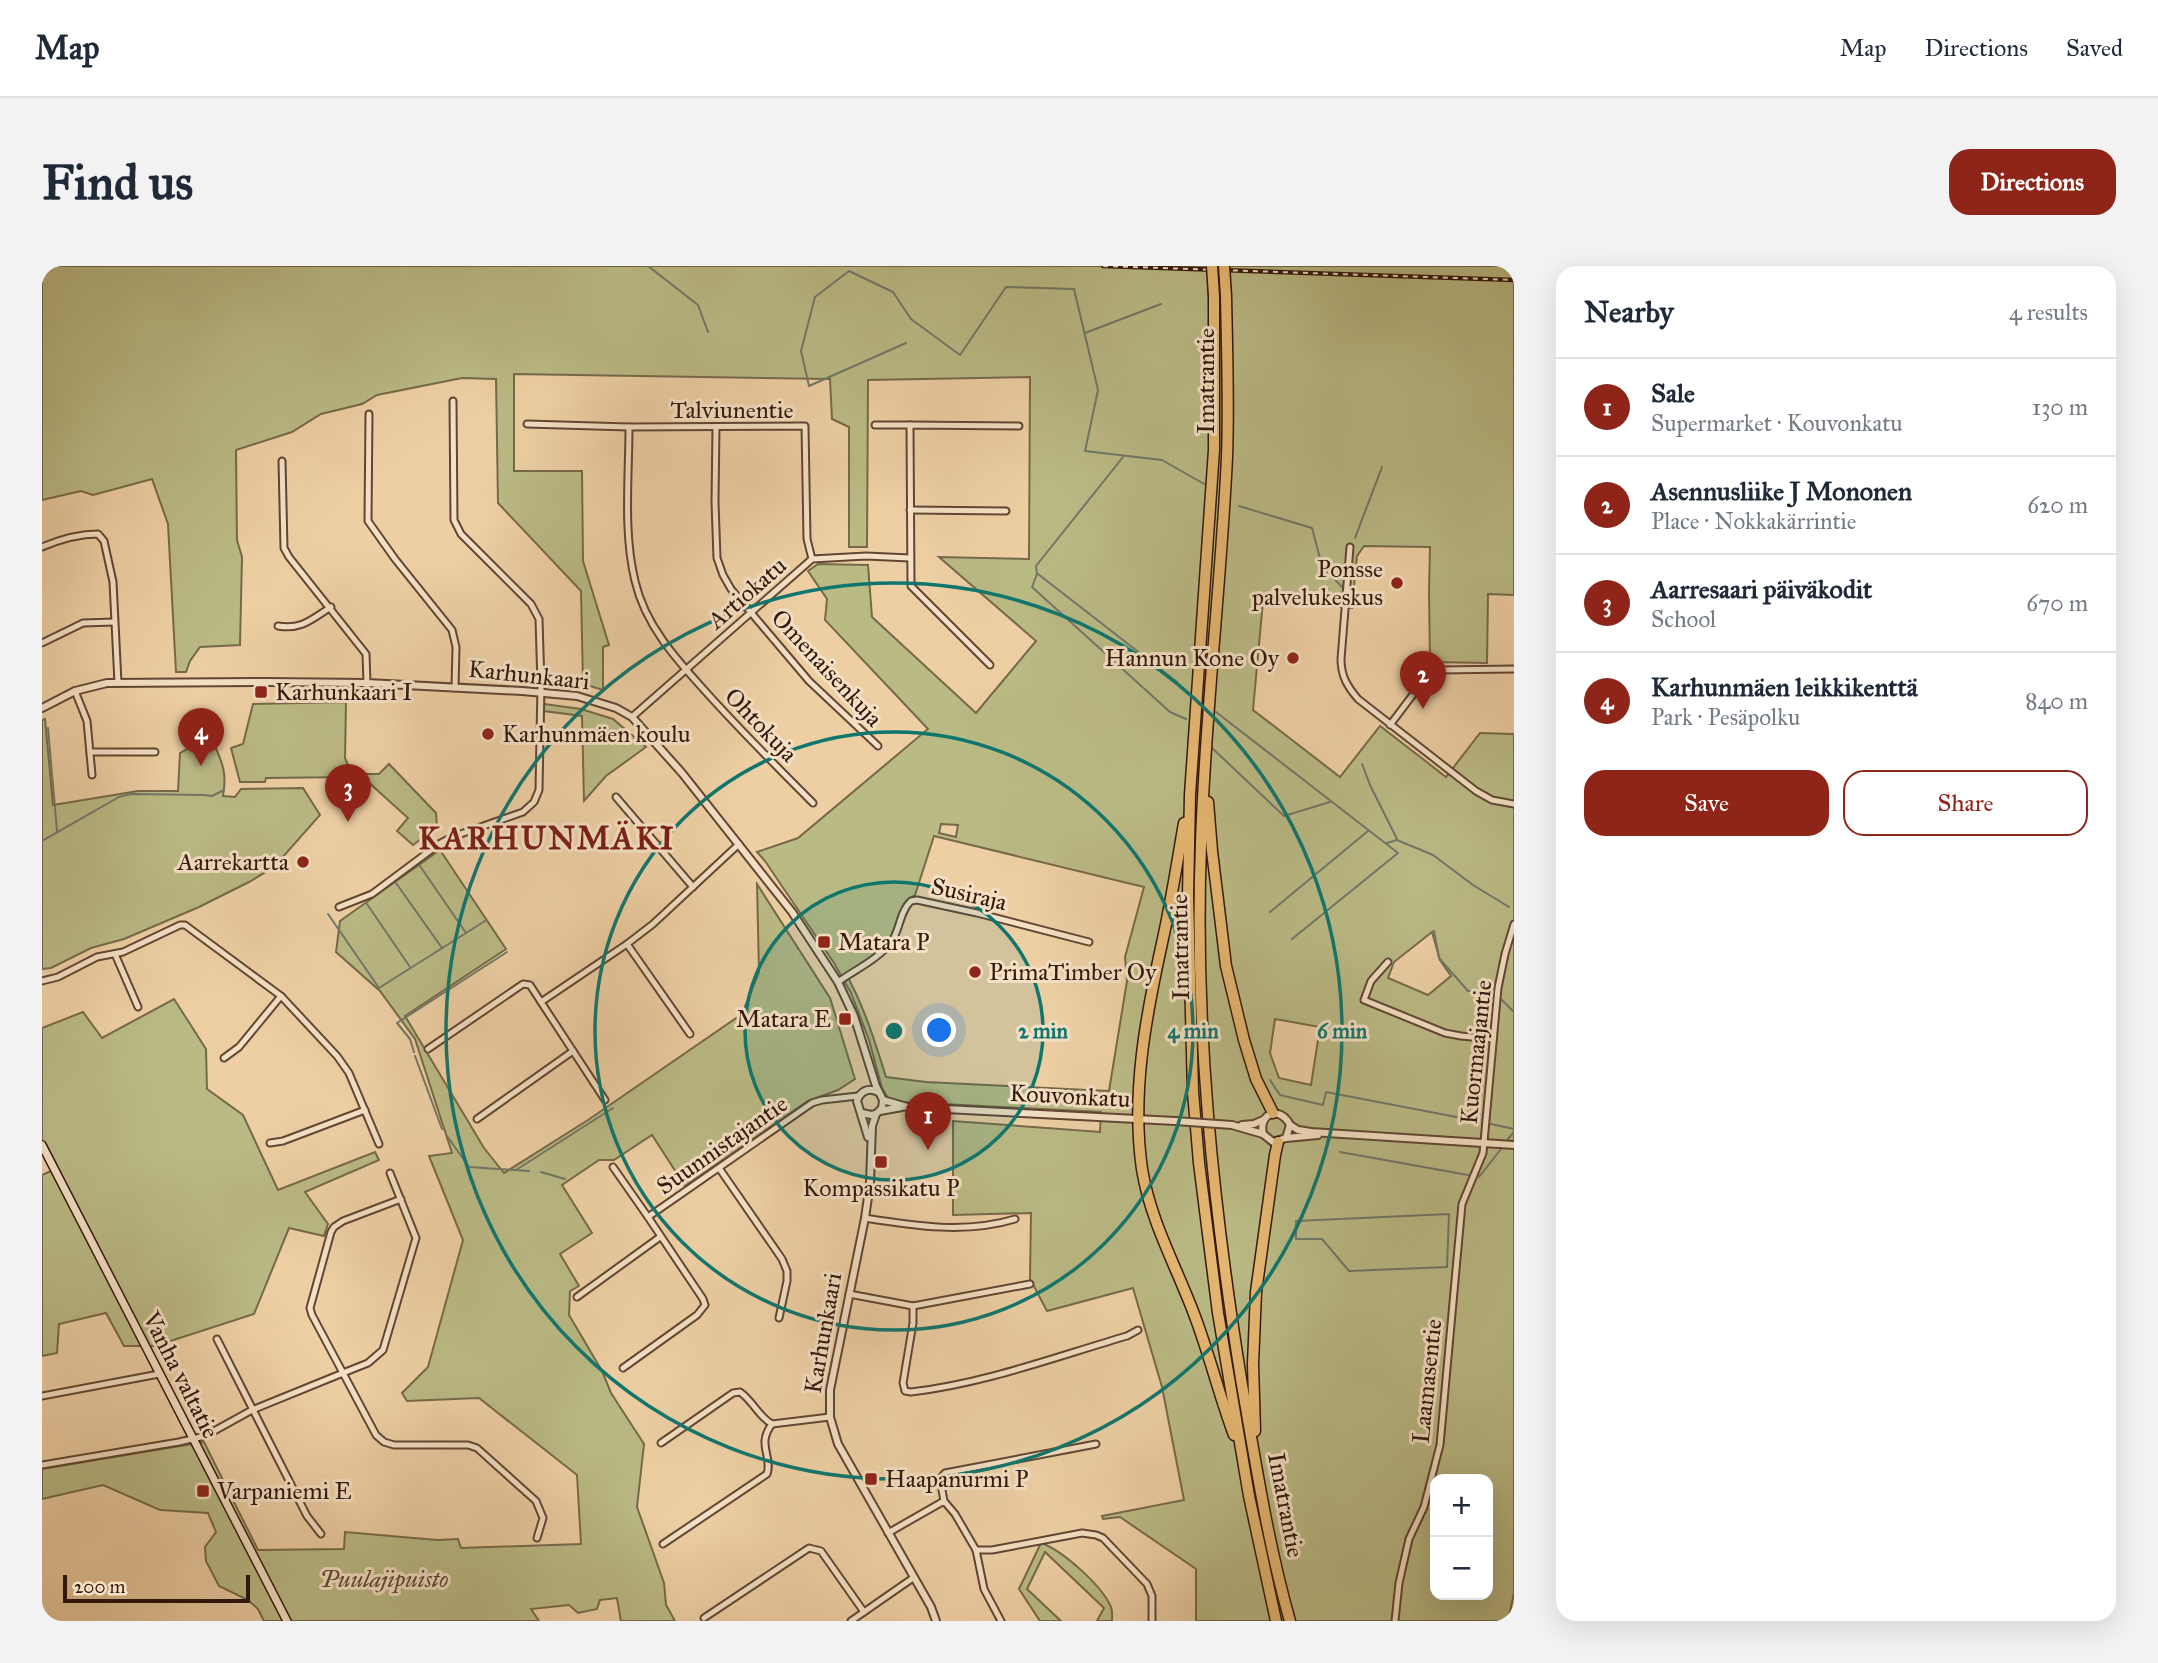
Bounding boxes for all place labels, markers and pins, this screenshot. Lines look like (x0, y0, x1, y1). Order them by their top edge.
place label: Ponsse palvelukeskus (1251, 554, 1383, 612)
marker: Ponsse palvelukeskus (1389, 575, 1405, 591)
place label: Hannun Kone Oy (1105, 643, 1280, 673)
marker: Hannun Kone Oy (1285, 650, 1301, 666)
pin: 2 (1400, 651, 1446, 709)
place label: Karhunkaari I (275, 677, 412, 707)
marker: Karhunkaari I (253, 684, 269, 700)
pin: 4 (178, 708, 224, 766)
place label: Karhunmäen koulu (502, 719, 691, 749)
marker: Karhunmäen koulu (480, 726, 496, 742)
pin: 3 (325, 764, 371, 822)
place label: Aarrekartta (177, 847, 290, 877)
marker: Aarrekartta (295, 854, 311, 870)
place label: Matara P (838, 927, 930, 957)
marker: Matara P (816, 934, 832, 950)
place label: PrimaTimber Oy (989, 957, 1157, 987)
marker: PrimaTimber Oy (967, 964, 983, 980)
place label: Matara E (736, 1004, 831, 1034)
marker: Matara E (837, 1011, 853, 1027)
centre of rings (882, 1019, 906, 1043)
pin: 1 (905, 1092, 951, 1150)
marker: Kompassikatu P (873, 1154, 889, 1170)
place label: Kompassikatu P (803, 1173, 960, 1203)
place label: Haapanurmi P (885, 1464, 1029, 1494)
marker: Haapanurmi P (863, 1471, 879, 1487)
place label: Varpaniemi E (216, 1476, 352, 1506)
marker: Varpaniemi E (195, 1483, 211, 1499)

